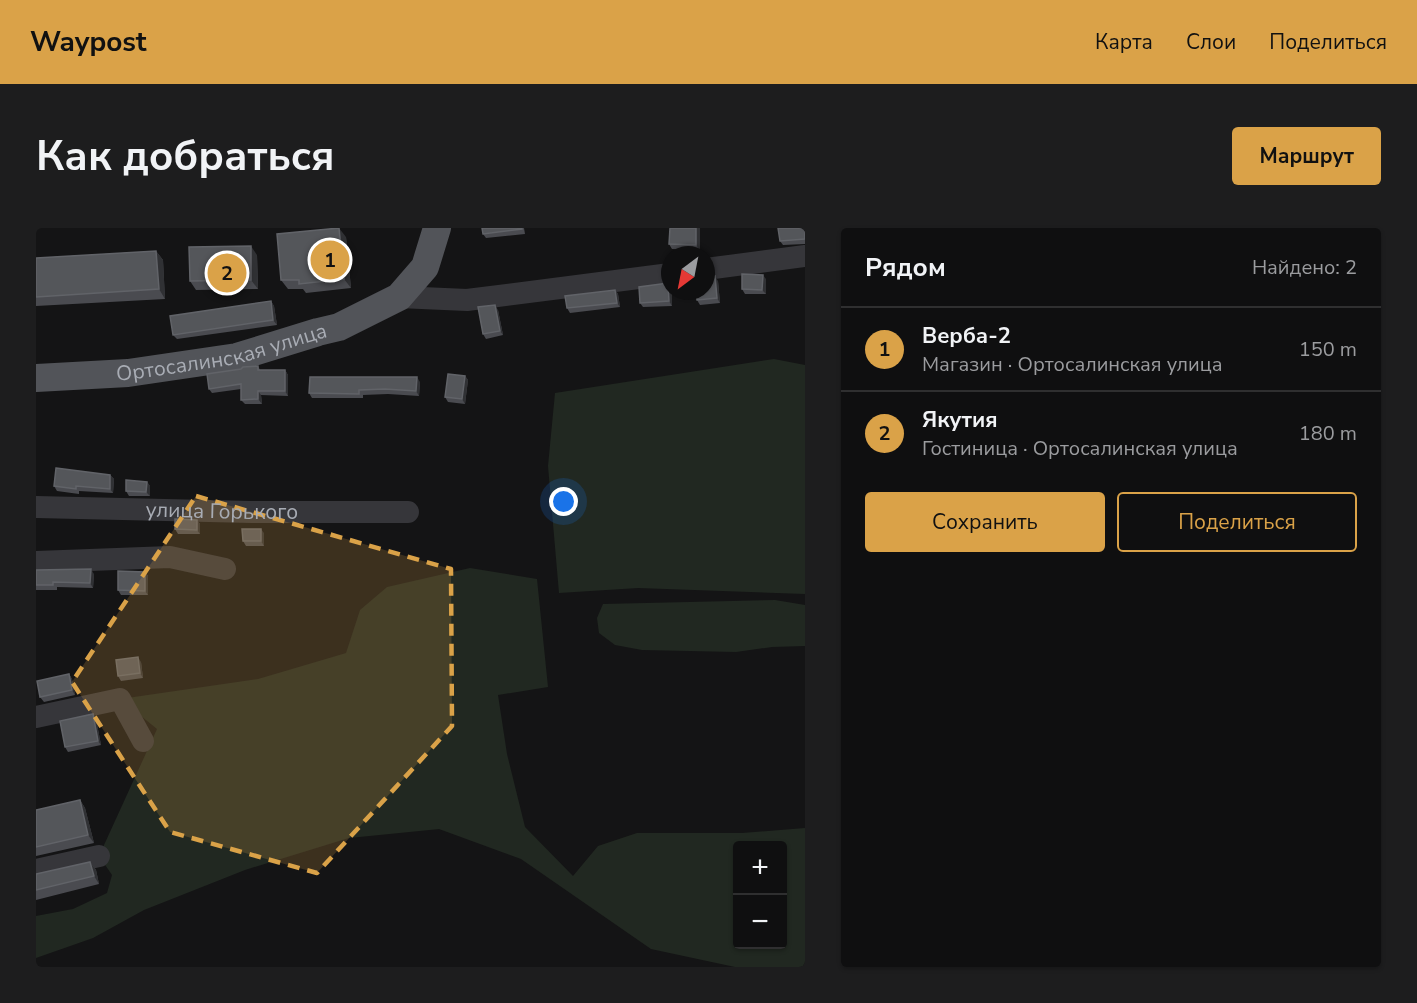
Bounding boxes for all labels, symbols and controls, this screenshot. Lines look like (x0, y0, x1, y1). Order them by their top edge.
text: Waypost (30, 23, 147, 61)
text: Карта (1095, 28, 1153, 56)
text: Слои (1186, 28, 1236, 56)
text: Поделиться (1269, 28, 1387, 56)
button: Маршрут (1232, 127, 1381, 185)
text: Как добраться (36, 128, 335, 185)
pin: 1 (310, 237, 350, 282)
north arrow (661, 246, 715, 300)
pin: 2 (208, 250, 246, 296)
text: Рядом (865, 250, 946, 285)
text: Найдено: 2 (1252, 254, 1357, 281)
street label: Ортосалинская улица (115, 316, 330, 388)
text: Верба-2 (922, 321, 1011, 351)
text: 1 (879, 336, 891, 363)
text: 150 m (1299, 336, 1357, 363)
text: Магазин · Ортосалинская улица (922, 351, 1223, 378)
text: Якутия (922, 405, 998, 435)
text: 2 (879, 420, 891, 447)
text: 180 m (1299, 420, 1357, 447)
text: Гостиница · Ортосалинская улица (922, 435, 1238, 462)
your location (549, 487, 578, 516)
button: Сохранить (865, 492, 1105, 552)
button: Поделиться (1117, 492, 1357, 552)
street label: улица Горького (145, 496, 298, 526)
map controls (733, 841, 787, 949)
button: + (733, 841, 787, 895)
button: − (733, 895, 787, 949)

